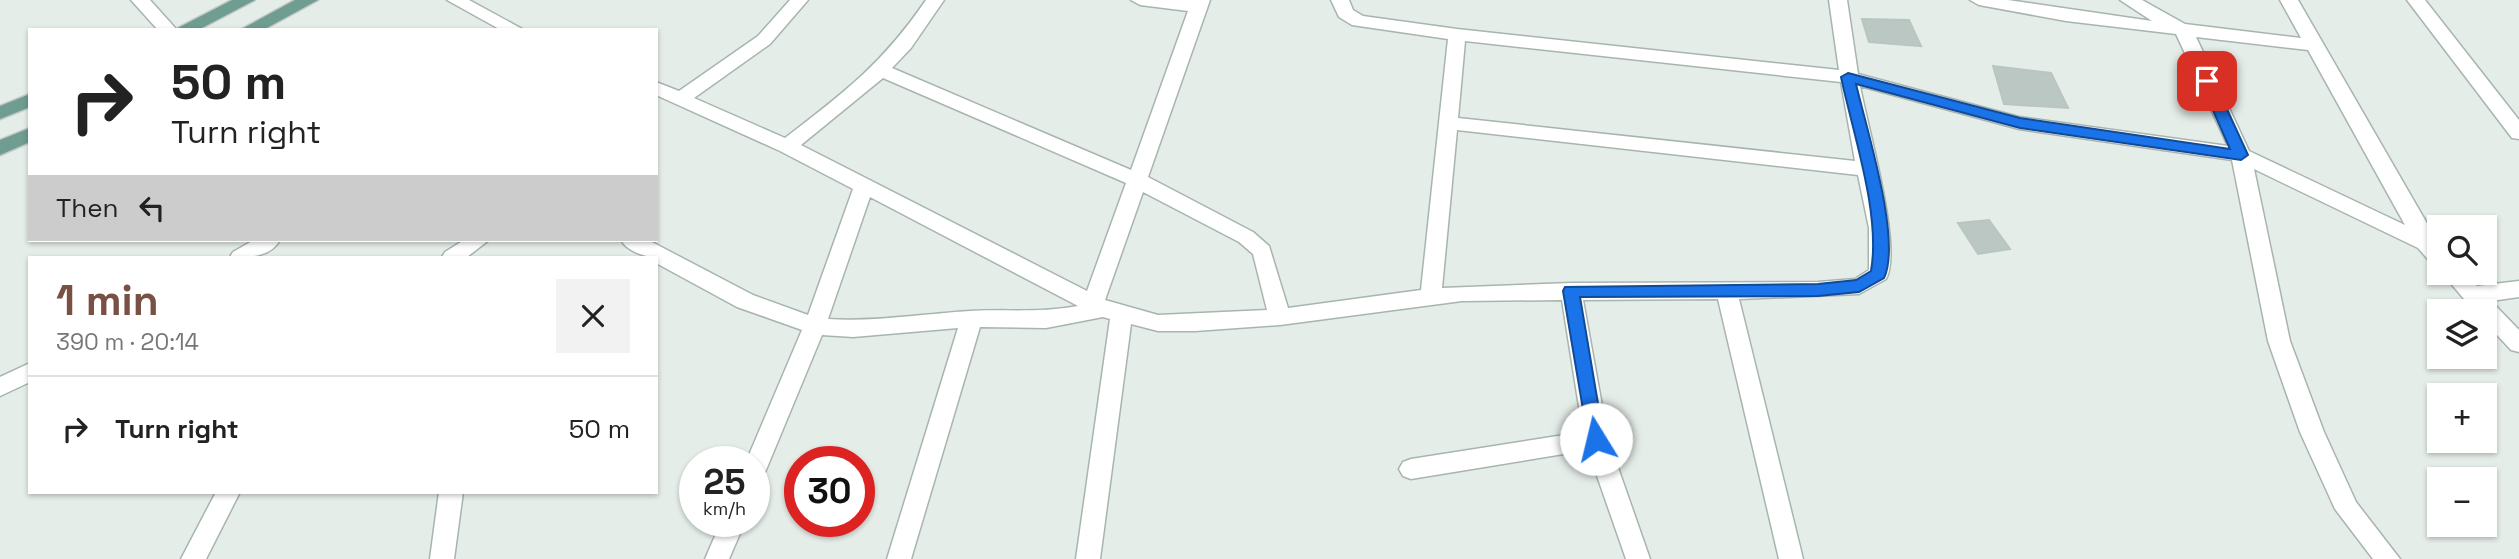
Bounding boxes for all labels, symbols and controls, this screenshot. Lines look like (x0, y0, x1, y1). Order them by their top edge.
text: 50 m (171, 51, 286, 113)
pin (2177, 51, 2237, 111)
icon: right (56, 56, 147, 147)
icon: arrive (2188, 62, 2226, 100)
text: Turn right (171, 112, 321, 152)
icon: left (133, 189, 171, 227)
text: Then (56, 191, 119, 225)
map controls (2427, 215, 2497, 537)
button: search (2427, 215, 2497, 285)
text: 1 min (56, 274, 159, 327)
button: close (556, 279, 630, 353)
button: layers (2427, 299, 2497, 369)
text: 390 m · 20:14 (56, 327, 199, 357)
button: + (2427, 383, 2497, 453)
position arrow (1559, 402, 1633, 476)
icon: right (56, 410, 94, 448)
text: Turn right (115, 412, 239, 446)
text: 50 m (569, 412, 630, 446)
speed limit sign: 30 (784, 446, 875, 537)
text: 25 (704, 460, 745, 504)
button: − (2427, 467, 2497, 537)
text: km/h (703, 497, 746, 520)

